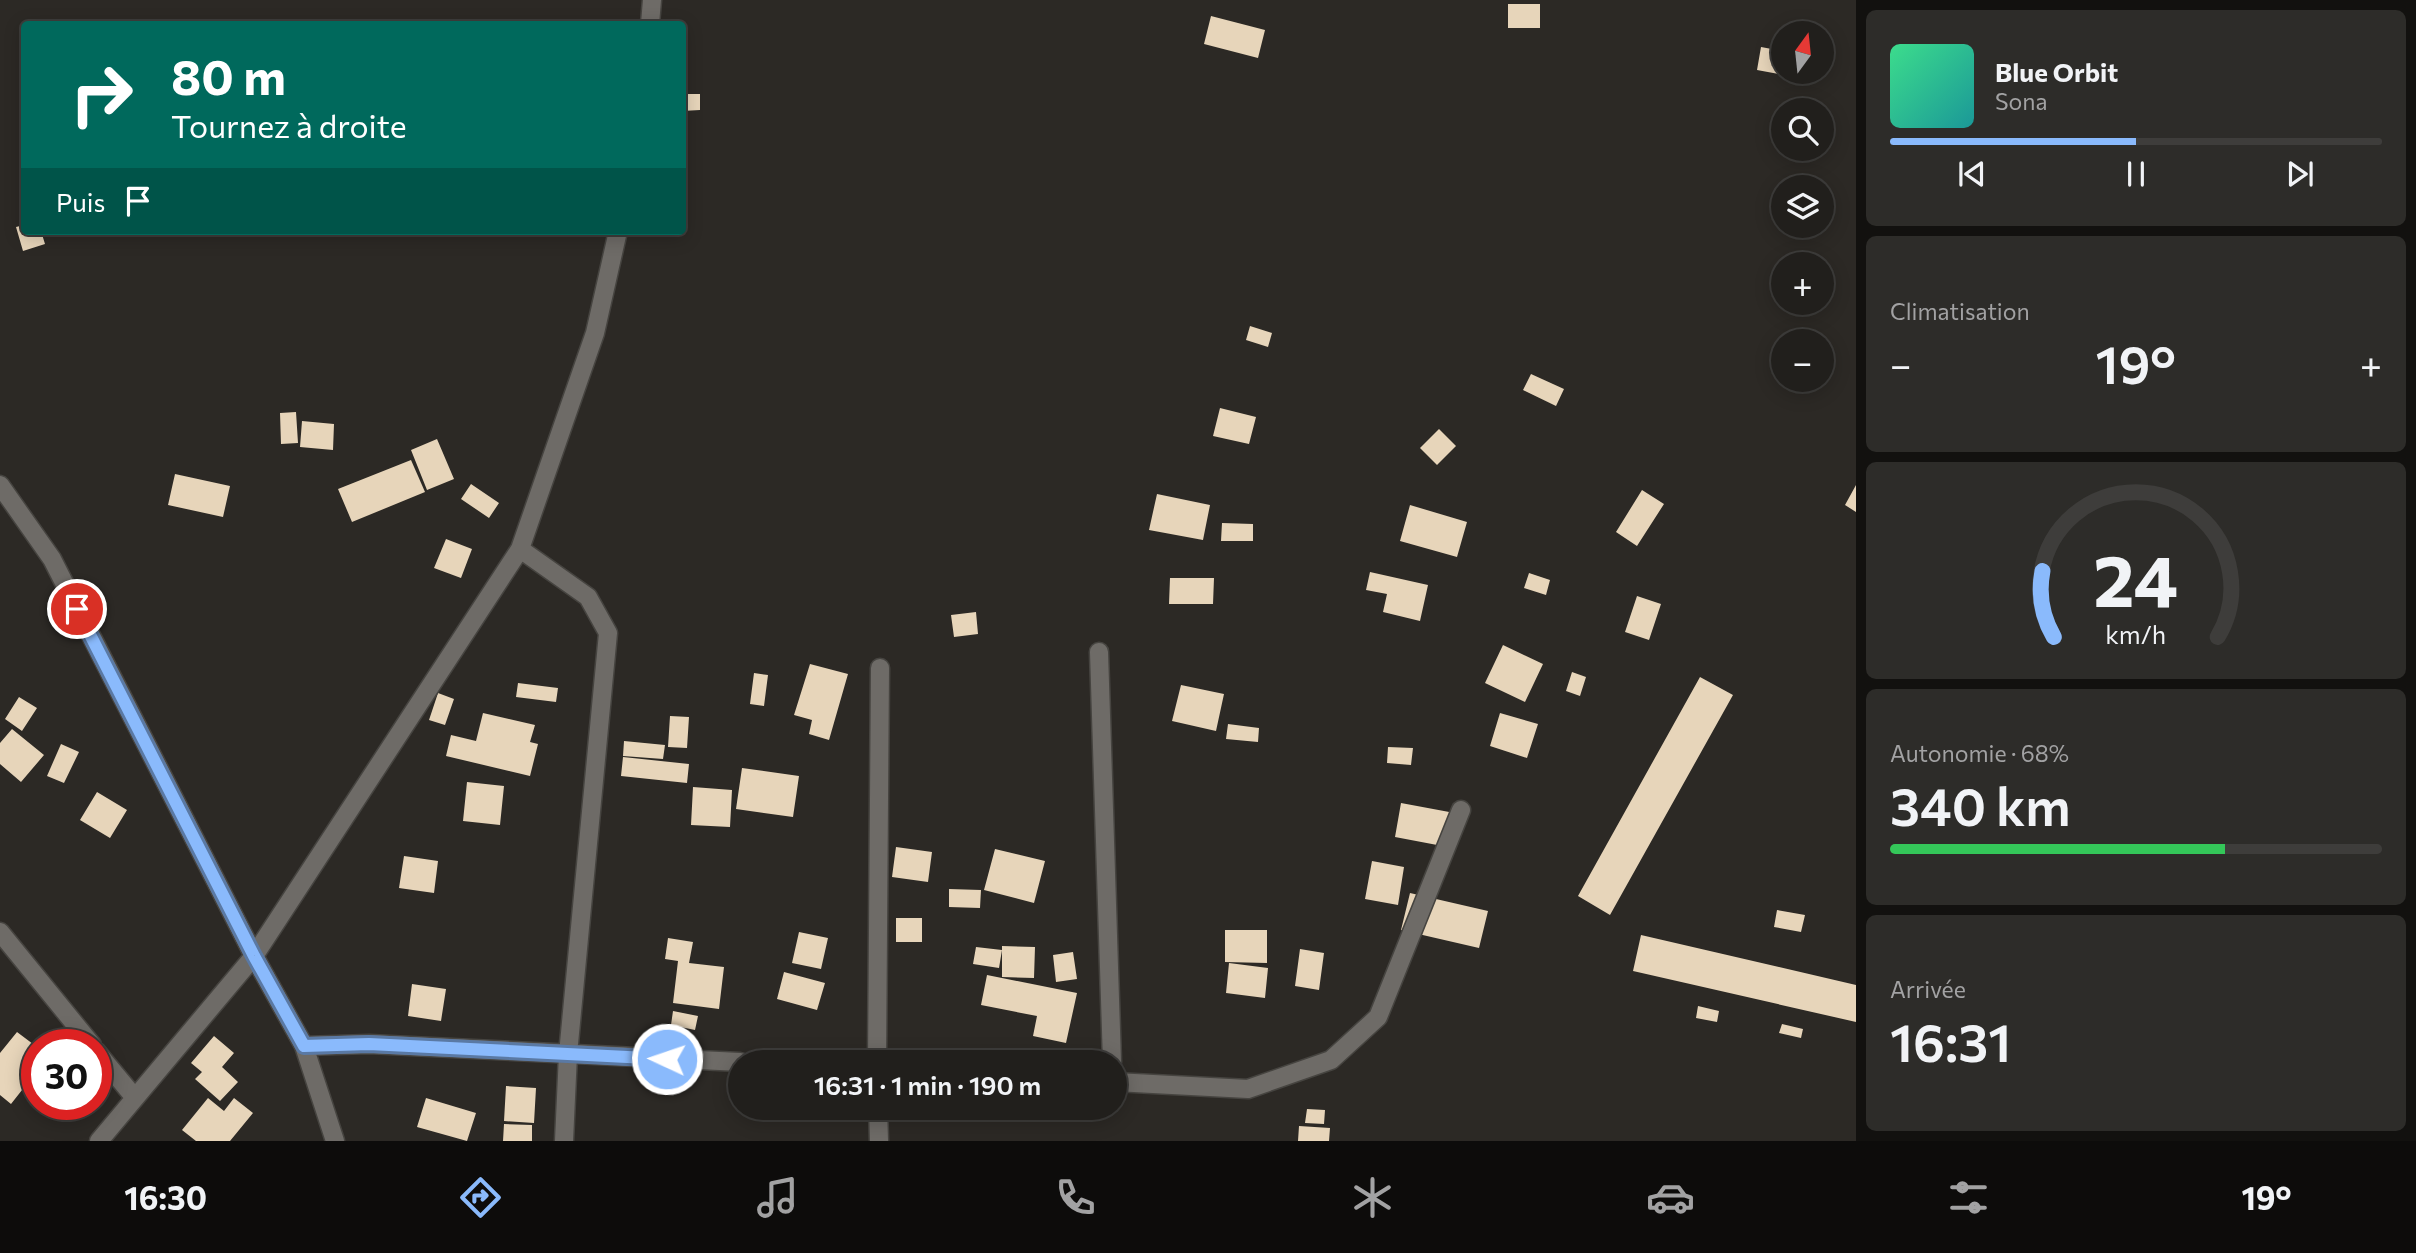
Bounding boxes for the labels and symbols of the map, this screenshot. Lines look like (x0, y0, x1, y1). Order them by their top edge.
north arrow (1771, 21, 1834, 84)
pin (47, 579, 107, 639)
position arrow (630, 1022, 704, 1096)
speed limit sign: 30 (21, 1029, 112, 1120)

